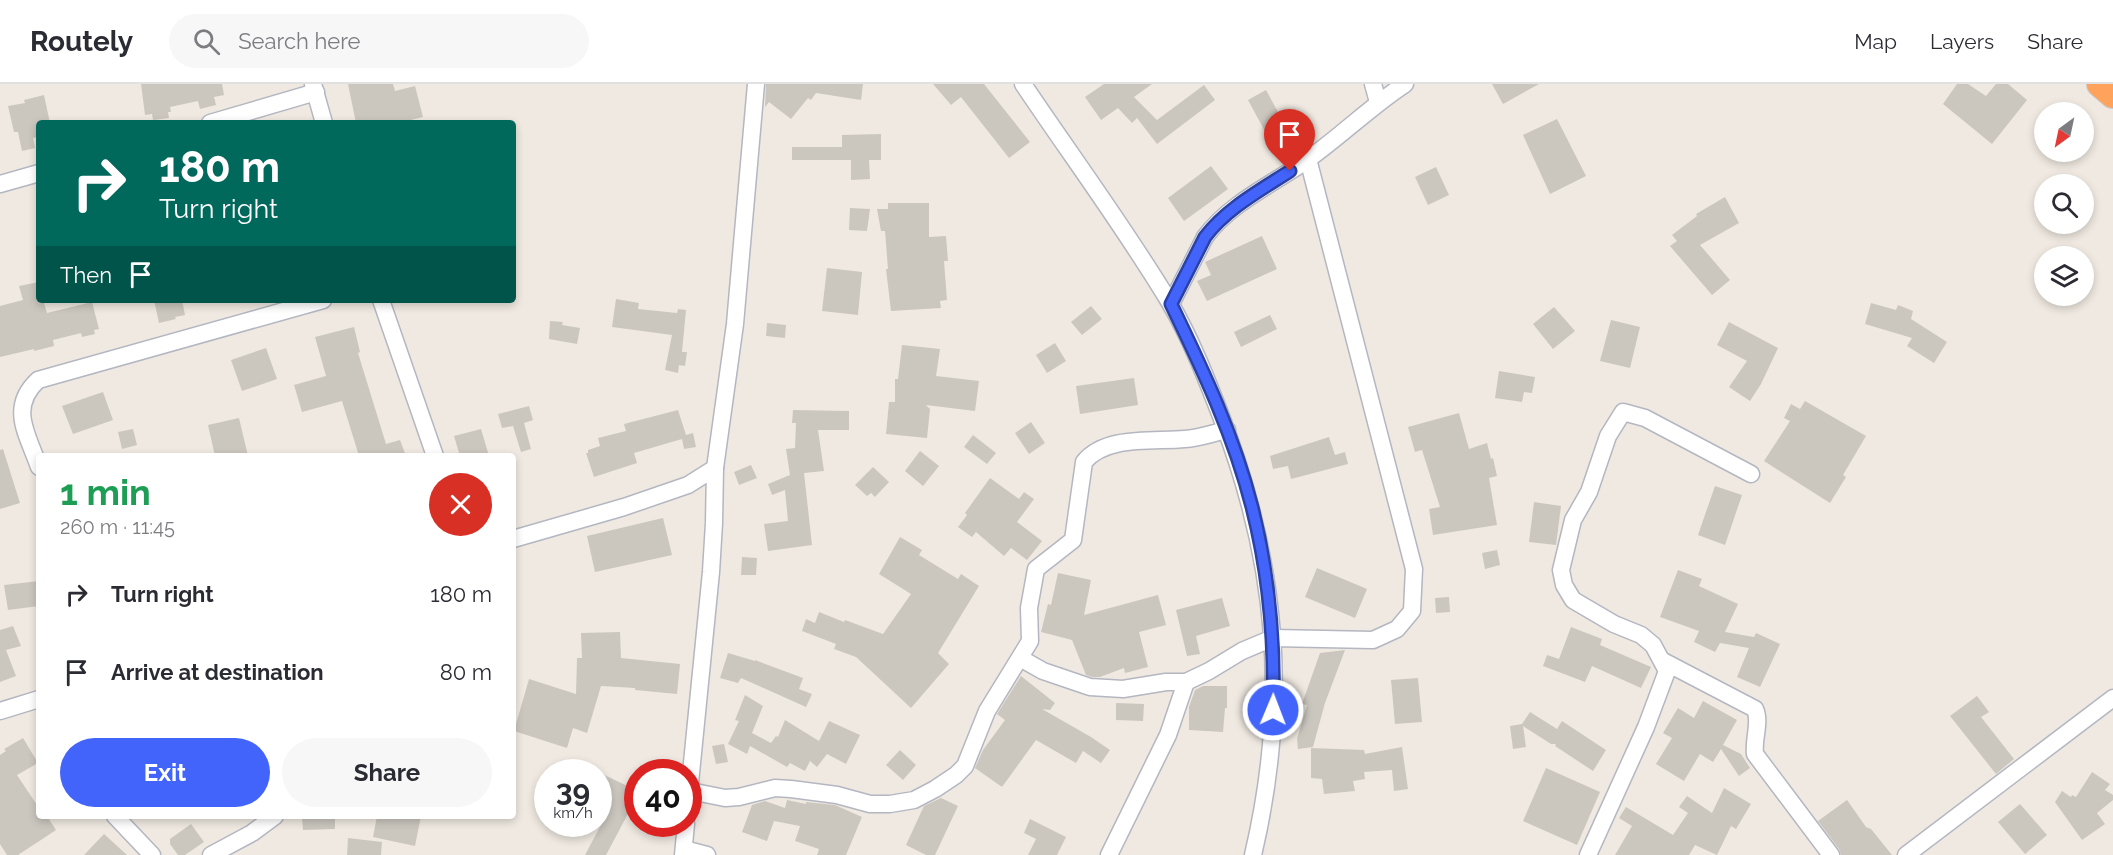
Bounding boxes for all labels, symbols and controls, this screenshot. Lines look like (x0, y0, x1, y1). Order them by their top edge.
search box (169, 14, 589, 68)
text: Routely (30, 25, 133, 58)
icon: search (190, 25, 223, 58)
text: Search here (238, 28, 360, 54)
text: Map (1854, 29, 1897, 54)
text: Layers (1930, 29, 1994, 54)
text: Share (2027, 29, 2083, 54)
north arrow (2034, 102, 2094, 162)
map controls (2034, 102, 2094, 306)
pin (1264, 109, 1315, 171)
icon: arrive (1273, 118, 1306, 151)
text: 180 m (159, 143, 280, 192)
icon: right (60, 144, 138, 222)
button: search (2034, 174, 2094, 234)
text: Turn right (159, 193, 278, 224)
button: layers (2034, 246, 2094, 306)
icon: arrive (124, 258, 157, 291)
text: Then (60, 262, 112, 288)
text: 1 min (60, 471, 151, 513)
button: close (429, 473, 492, 536)
text: 260 m · 11:45 (60, 515, 175, 539)
icon: right (60, 578, 93, 611)
text: Turn right (111, 581, 214, 607)
text: 180 m (430, 581, 492, 607)
icon: arrive (60, 656, 93, 689)
text: Arrive at destination (111, 659, 324, 685)
text: 80 m (440, 659, 492, 685)
position arrow (1241, 678, 1305, 742)
button: Exit (60, 738, 270, 807)
button: Share (282, 738, 492, 807)
speed limit sign: 40 (624, 759, 702, 837)
text: 39 (556, 773, 590, 808)
text: km/h (553, 804, 593, 822)

